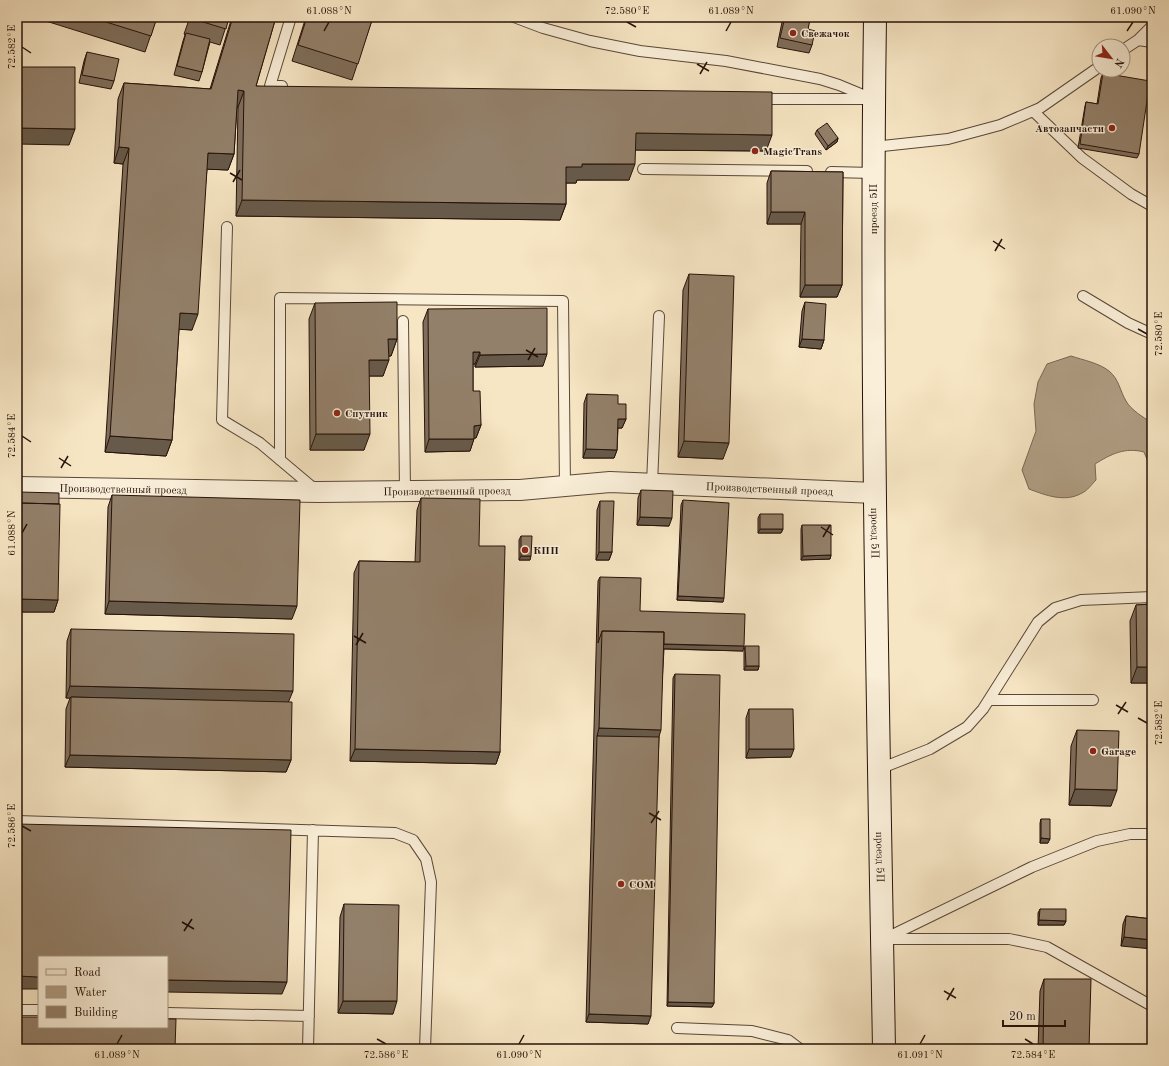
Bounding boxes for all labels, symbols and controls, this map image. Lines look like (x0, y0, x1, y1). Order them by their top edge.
text: 61.088°N (306, 6, 352, 16)
text: 72.580°E (605, 6, 649, 16)
text: 61.089°N (708, 6, 754, 16)
text: 61.090°N (1110, 6, 1156, 16)
text: 72.582°E (7, 25, 17, 69)
marker: Свежачок (788, 28, 798, 38)
place label: Свежачок (801, 29, 850, 40)
north arrow (1091, 38, 1131, 78)
text: N (1111, 56, 1125, 69)
marker: Автозапчасти (1107, 123, 1117, 133)
place label: Автозапчасти (1035, 124, 1104, 135)
marker: MagicTrans (750, 146, 760, 156)
place label: MagicTrans (763, 147, 822, 158)
street label: проезд 5П (869, 183, 880, 234)
text: 72.580°E (1154, 312, 1164, 356)
marker: Спутник (332, 408, 342, 418)
place label: Спутник (345, 409, 388, 420)
text: 72.584°E (7, 414, 17, 458)
street label: Производственный проезд (705, 482, 834, 498)
street label: Производственный проезд (59, 484, 187, 497)
street label: Производственный проезд (383, 486, 511, 498)
street label: проезд 5П (868, 508, 880, 559)
text: 61.088°N (7, 510, 17, 556)
marker: КПП (520, 545, 530, 555)
place label: КПП (533, 546, 559, 557)
text: 72.582°E (1154, 701, 1164, 745)
marker: Garage (1088, 746, 1098, 756)
place label: Garage (1101, 747, 1136, 758)
text: 72.586°E (7, 804, 17, 848)
street label: проезд 5П (873, 832, 885, 883)
marker: СОМ (616, 879, 626, 889)
place label: СОМ (629, 880, 654, 891)
legend (38, 956, 168, 1028)
text: Road (74, 967, 101, 979)
text: Water (74, 987, 107, 999)
scale bar (1003, 1002, 1065, 1028)
text: Building (74, 1007, 118, 1019)
text: 20 m (1009, 1011, 1036, 1023)
text: 61.089°N (94, 1050, 140, 1060)
text: 72.586°E (364, 1050, 408, 1060)
text: 61.090°N (496, 1050, 542, 1060)
text: 61.091°N (897, 1050, 943, 1060)
text: 72.584°E (1011, 1050, 1055, 1060)

